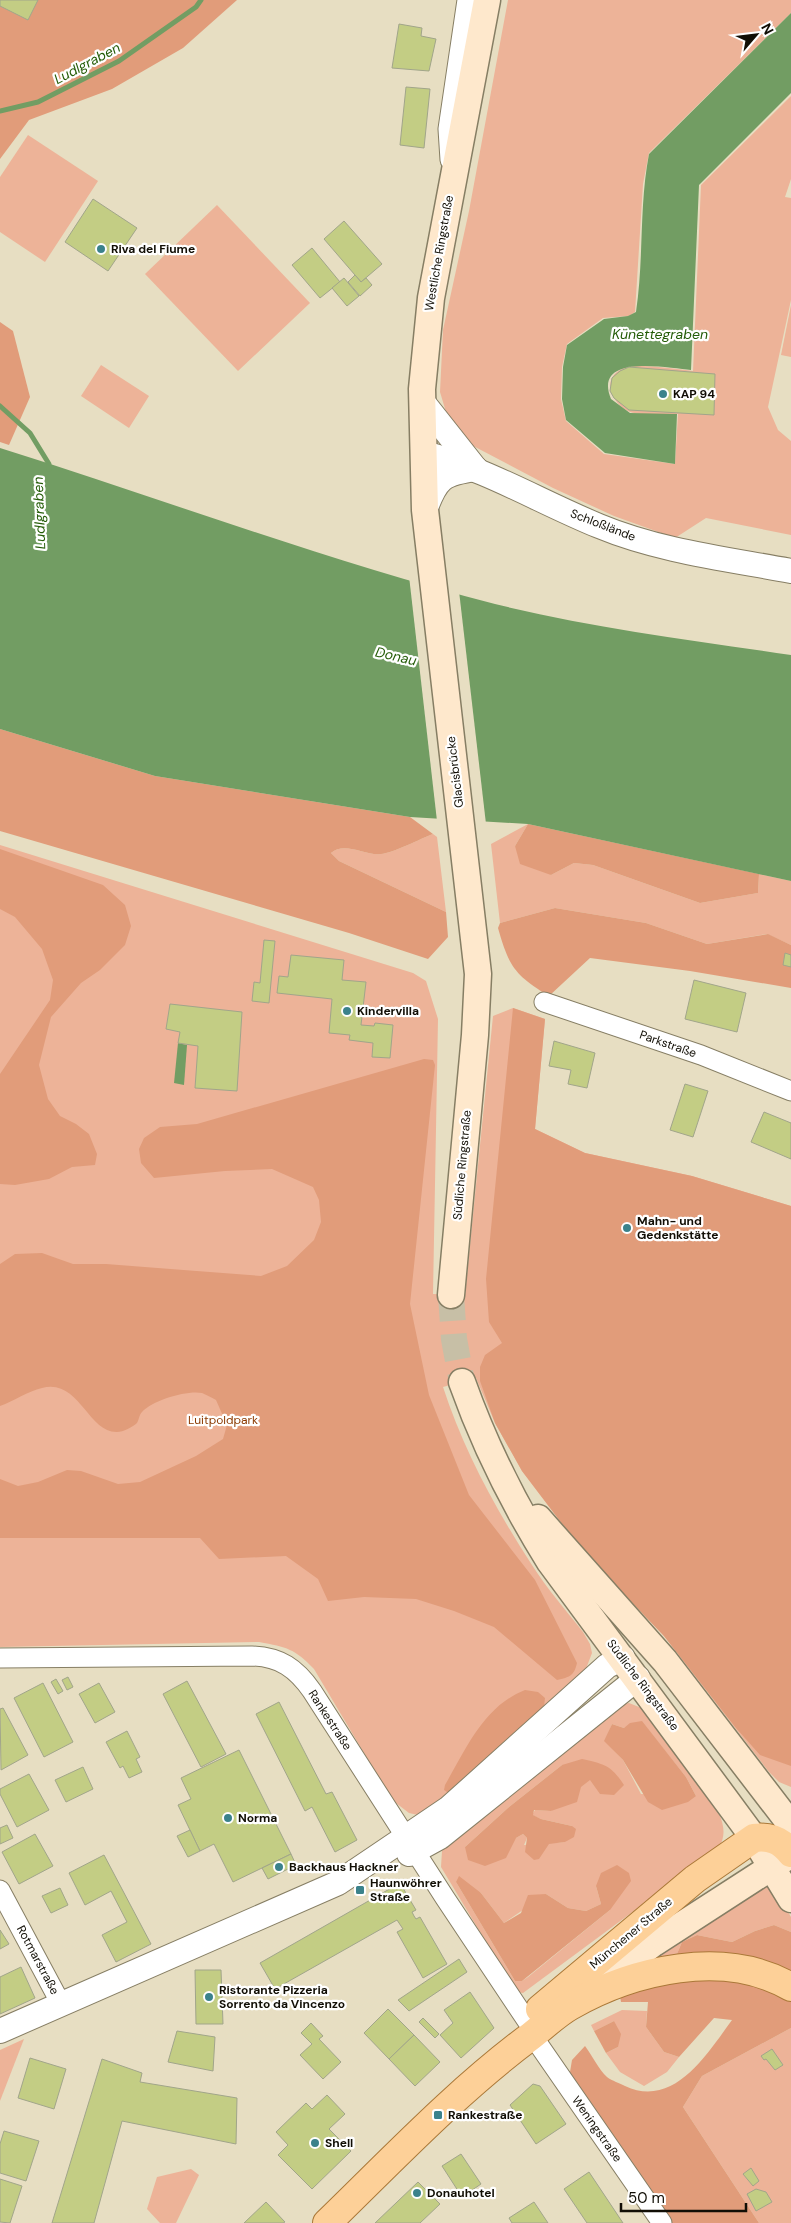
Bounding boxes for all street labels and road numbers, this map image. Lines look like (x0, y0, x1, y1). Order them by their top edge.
street label: Westliche Ringstraße (421, 194, 457, 312)
street label: Schloßlände (568, 505, 638, 545)
street label: Glacisbrücke (443, 735, 467, 809)
street label: Parkstraße (637, 1027, 699, 1061)
street label: Südliche Ringstraße (449, 1109, 475, 1221)
street label: Südliche Ringstraße (603, 1636, 683, 1734)
street label: Rankestraße (305, 1687, 356, 1753)
street label: Münchener Straße (586, 1894, 676, 1972)
street label: Rotmarstraße (13, 1923, 63, 1997)
street label: Weningstraße (568, 2093, 626, 2165)

